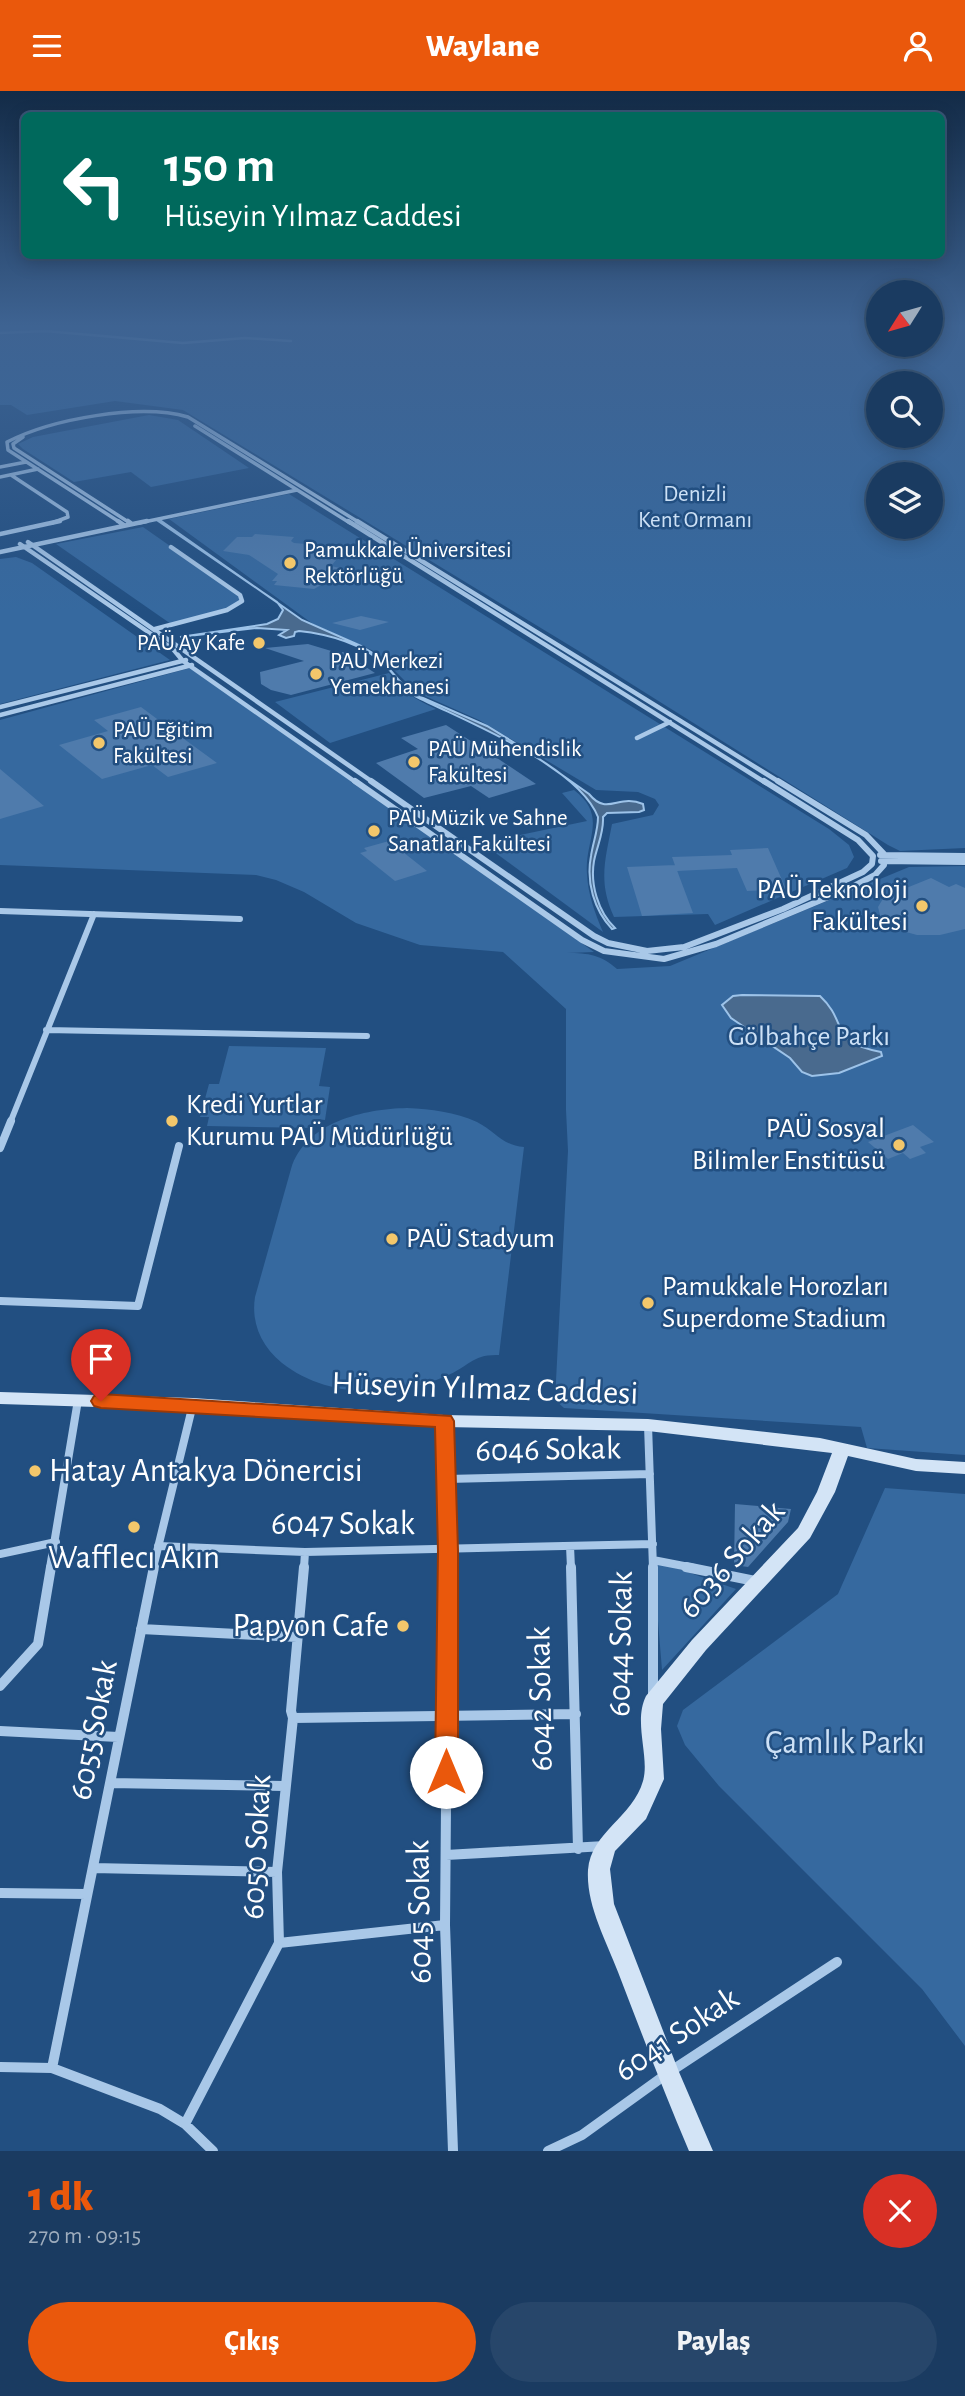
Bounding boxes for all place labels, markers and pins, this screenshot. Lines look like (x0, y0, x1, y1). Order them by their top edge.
place label: Pamukkale Üniversitesi Rektörlüğü (304, 537, 512, 588)
marker: Pamukkale Üniversitesi Rektörlüğü (282, 555, 298, 571)
place label: PAÜ Ay Kafe (137, 630, 245, 655)
marker: PAÜ Ay Kafe (251, 635, 267, 651)
place label: PAÜ Merkezi Yemekhanesi (330, 648, 450, 699)
marker: PAÜ Merkezi Yemekhanesi (308, 666, 324, 682)
place label: PAÜ Eğitim Fakültesi (113, 717, 213, 768)
marker: PAÜ Eğitim Fakültesi (91, 735, 107, 751)
place label: PAÜ Mühendislik Fakültesi (428, 736, 582, 787)
marker: PAÜ Mühendislik Fakültesi (406, 754, 422, 770)
place label: PAÜ Müzik ve Sahne Sanatları Fakültesi (388, 805, 568, 856)
marker: PAÜ Müzik ve Sahne Sanatları Fakültesi (366, 823, 382, 839)
place label: PAÜ Teknoloji Fakültesi (756, 874, 908, 936)
marker: PAÜ Teknoloji Fakültesi (914, 898, 930, 914)
place label: Kredi Yurtlar Kurumu PAÜ Müdürlüğü (186, 1091, 453, 1151)
marker: Kredi Yurtlar Kurumu PAÜ Müdürlüğü (164, 1113, 180, 1129)
place label: PAÜ Sosyal Bilimler Enstitüsü (692, 1113, 885, 1175)
marker: PAÜ Sosyal Bilimler Enstitüsü (891, 1137, 907, 1153)
place label: PAÜ Stadyum (406, 1223, 555, 1253)
marker: PAÜ Stadyum (384, 1231, 400, 1247)
place label: Pamukkale Horozları Superdome Stadium (662, 1273, 889, 1333)
marker: Pamukkale Horozları Superdome Stadium (640, 1295, 656, 1311)
pin (71, 1329, 131, 1401)
place label: Hatay Antakya Dönercisi (49, 1455, 363, 1488)
marker: Hatay Antakya Dönercisi (27, 1463, 43, 1479)
marker: Wafflecı Akın (126, 1519, 142, 1535)
place label: Wafflecı Akın (48, 1542, 220, 1575)
place label: Papyon Cafe (232, 1610, 389, 1643)
marker: Papyon Cafe (395, 1618, 411, 1634)

